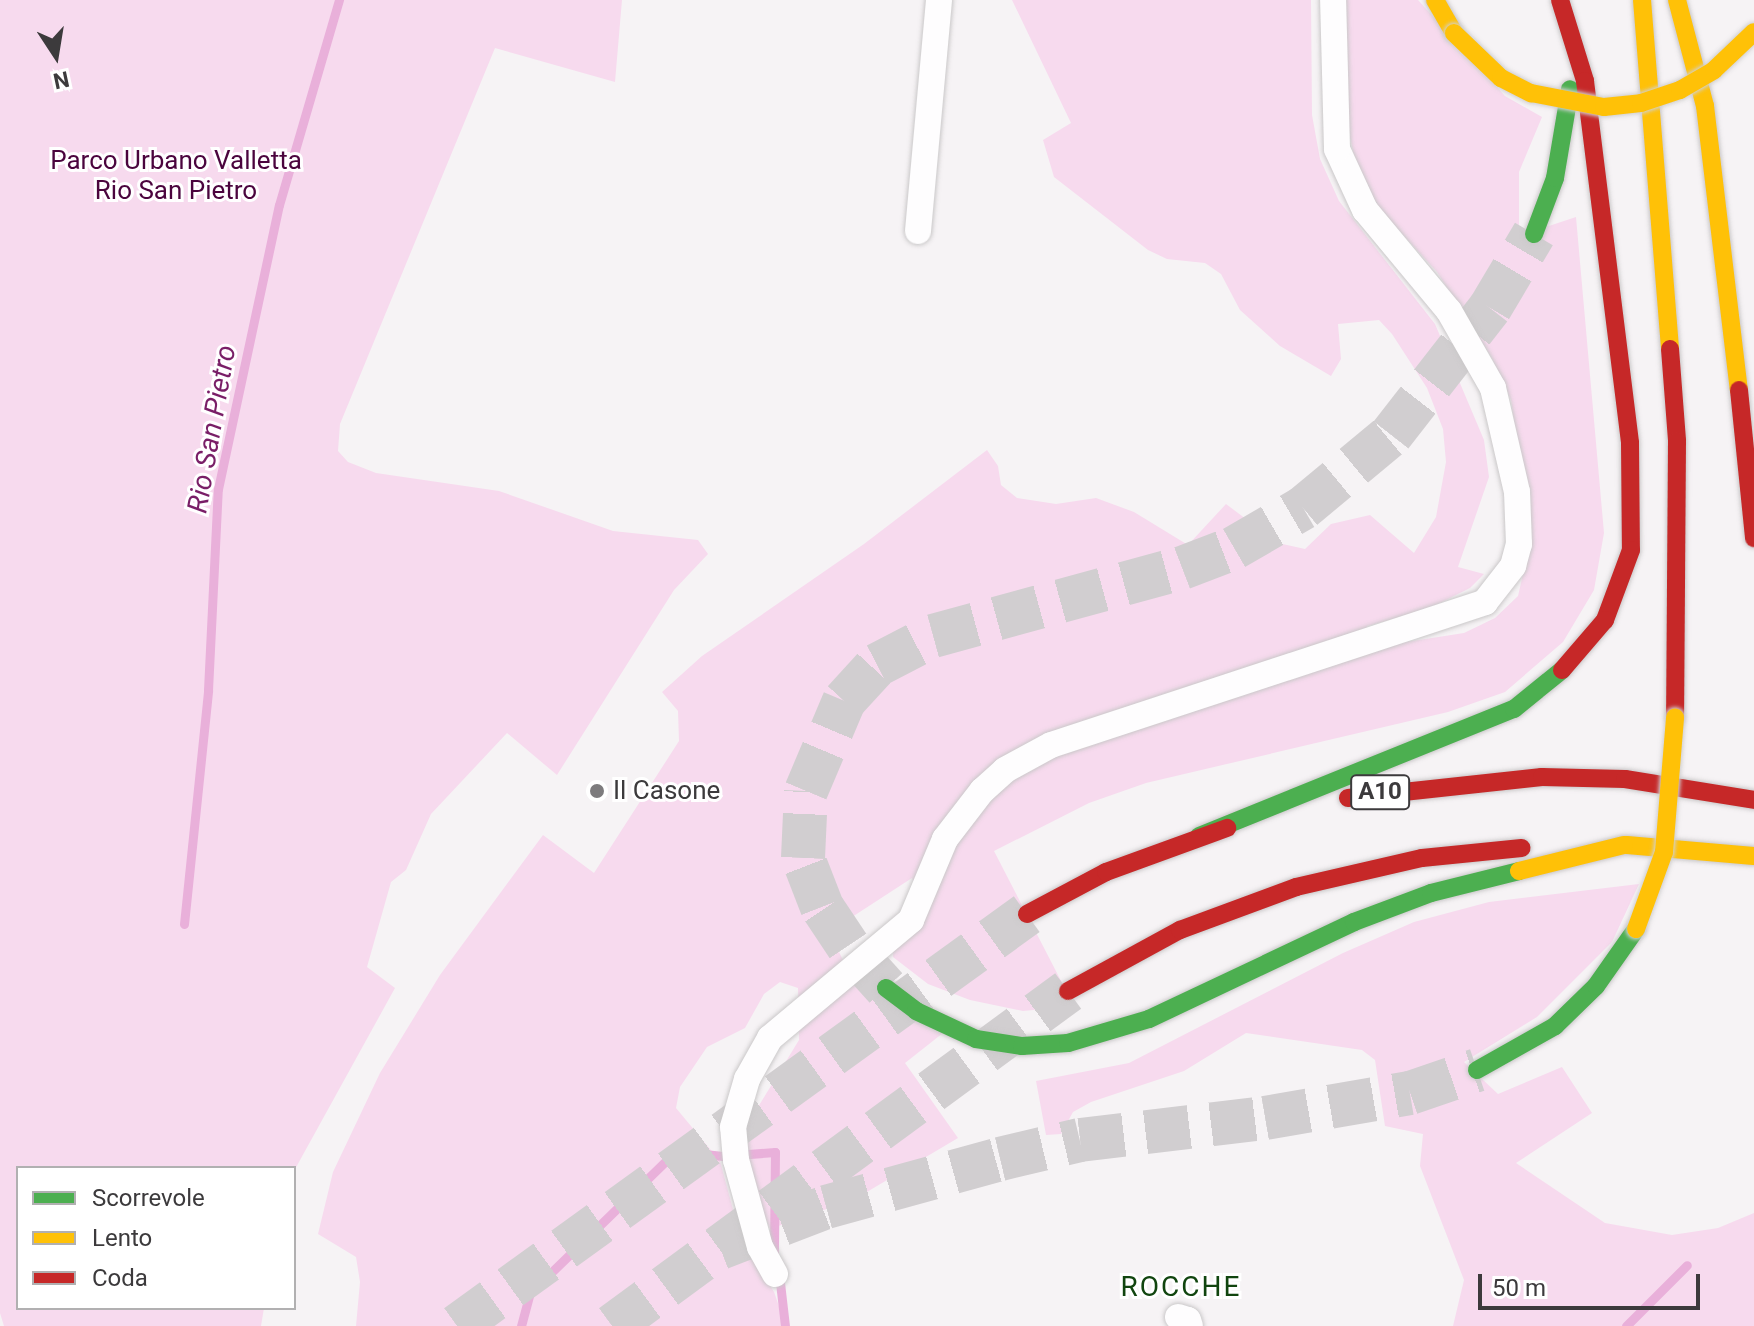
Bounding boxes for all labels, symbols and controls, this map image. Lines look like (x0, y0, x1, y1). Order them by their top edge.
north arrow (16, 16, 96, 96)
text: N (51, 66, 71, 94)
park label: Parco Urbano Valletta Rio San Pietro (50, 145, 302, 206)
water label: Rio San Pietro (181, 342, 243, 516)
road number: A10 (1350, 772, 1410, 812)
place label: Il Casone (613, 775, 720, 807)
marker: Il Casone (588, 782, 606, 800)
legend (16, 1166, 296, 1310)
text: Scorrevole (92, 1184, 205, 1212)
text: Lento (92, 1224, 152, 1252)
scale bar (1482, 1258, 1704, 1308)
text: Coda (92, 1264, 148, 1292)
district label: ROCCHE (1121, 1270, 1241, 1304)
text: 50 m (1492, 1274, 1546, 1302)

